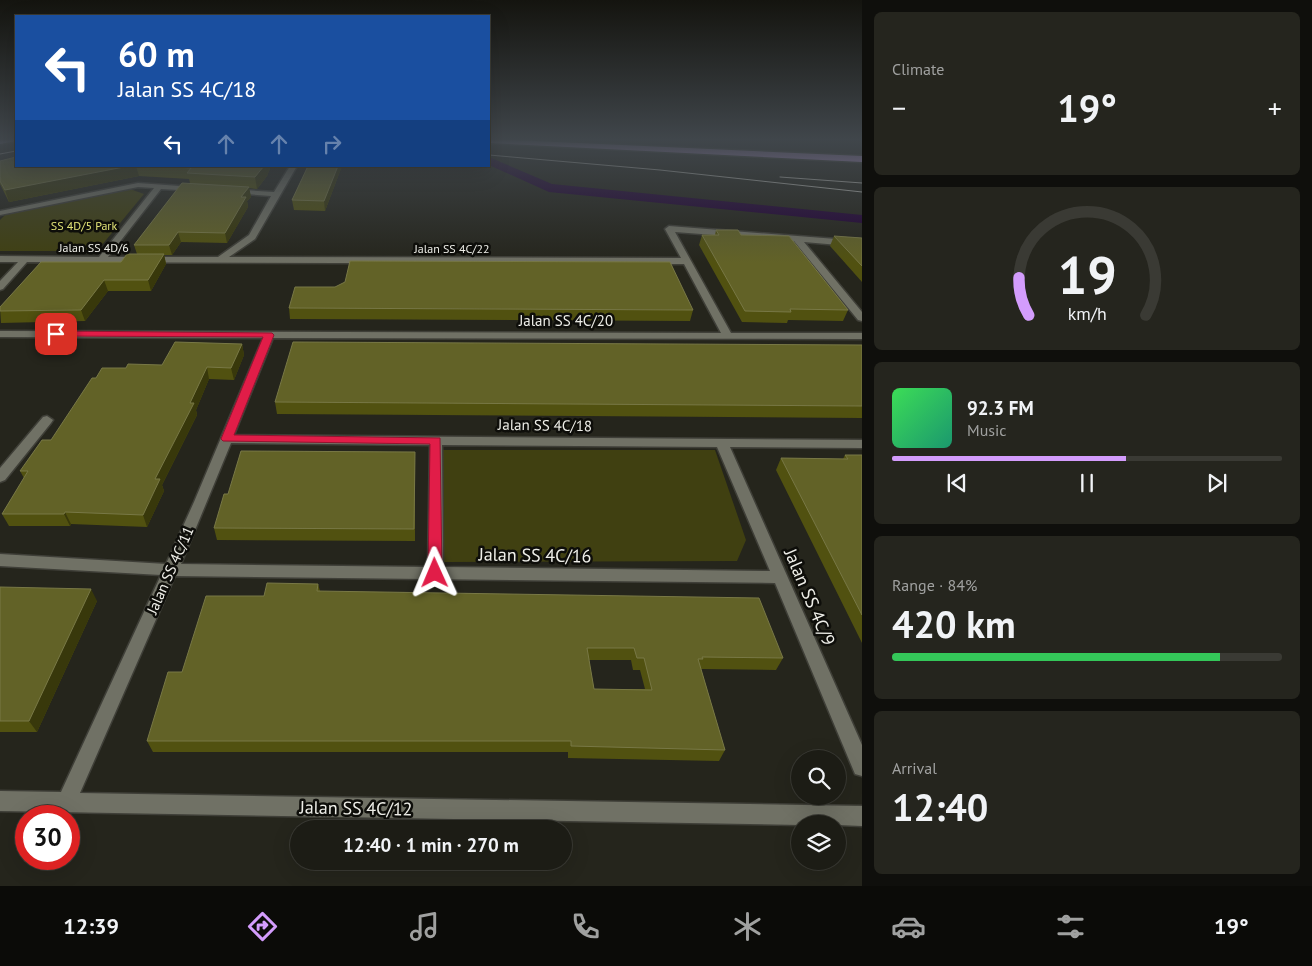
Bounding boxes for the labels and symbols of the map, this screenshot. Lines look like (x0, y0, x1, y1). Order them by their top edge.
park label: SS 4D/5 Park (51, 218, 117, 233)
street label: Jalan SS 4D/6 (58, 240, 129, 255)
street label: Jalan SS 4C/22 (413, 241, 490, 256)
street label: Jalan SS 4C/20 (518, 311, 613, 330)
pin (35, 313, 77, 355)
street label: Jalan SS 4C/18 (497, 415, 592, 435)
street label: Jalan SS 4C/11 (142, 523, 198, 618)
street label: Jalan SS 4C/16 (477, 542, 592, 567)
street label: Jalan SS 4C/9 (779, 544, 841, 649)
position arrow (408, 546, 460, 598)
street label: Jalan SS 4C/12 (298, 795, 413, 820)
speed limit sign: 30 (15, 805, 80, 870)

